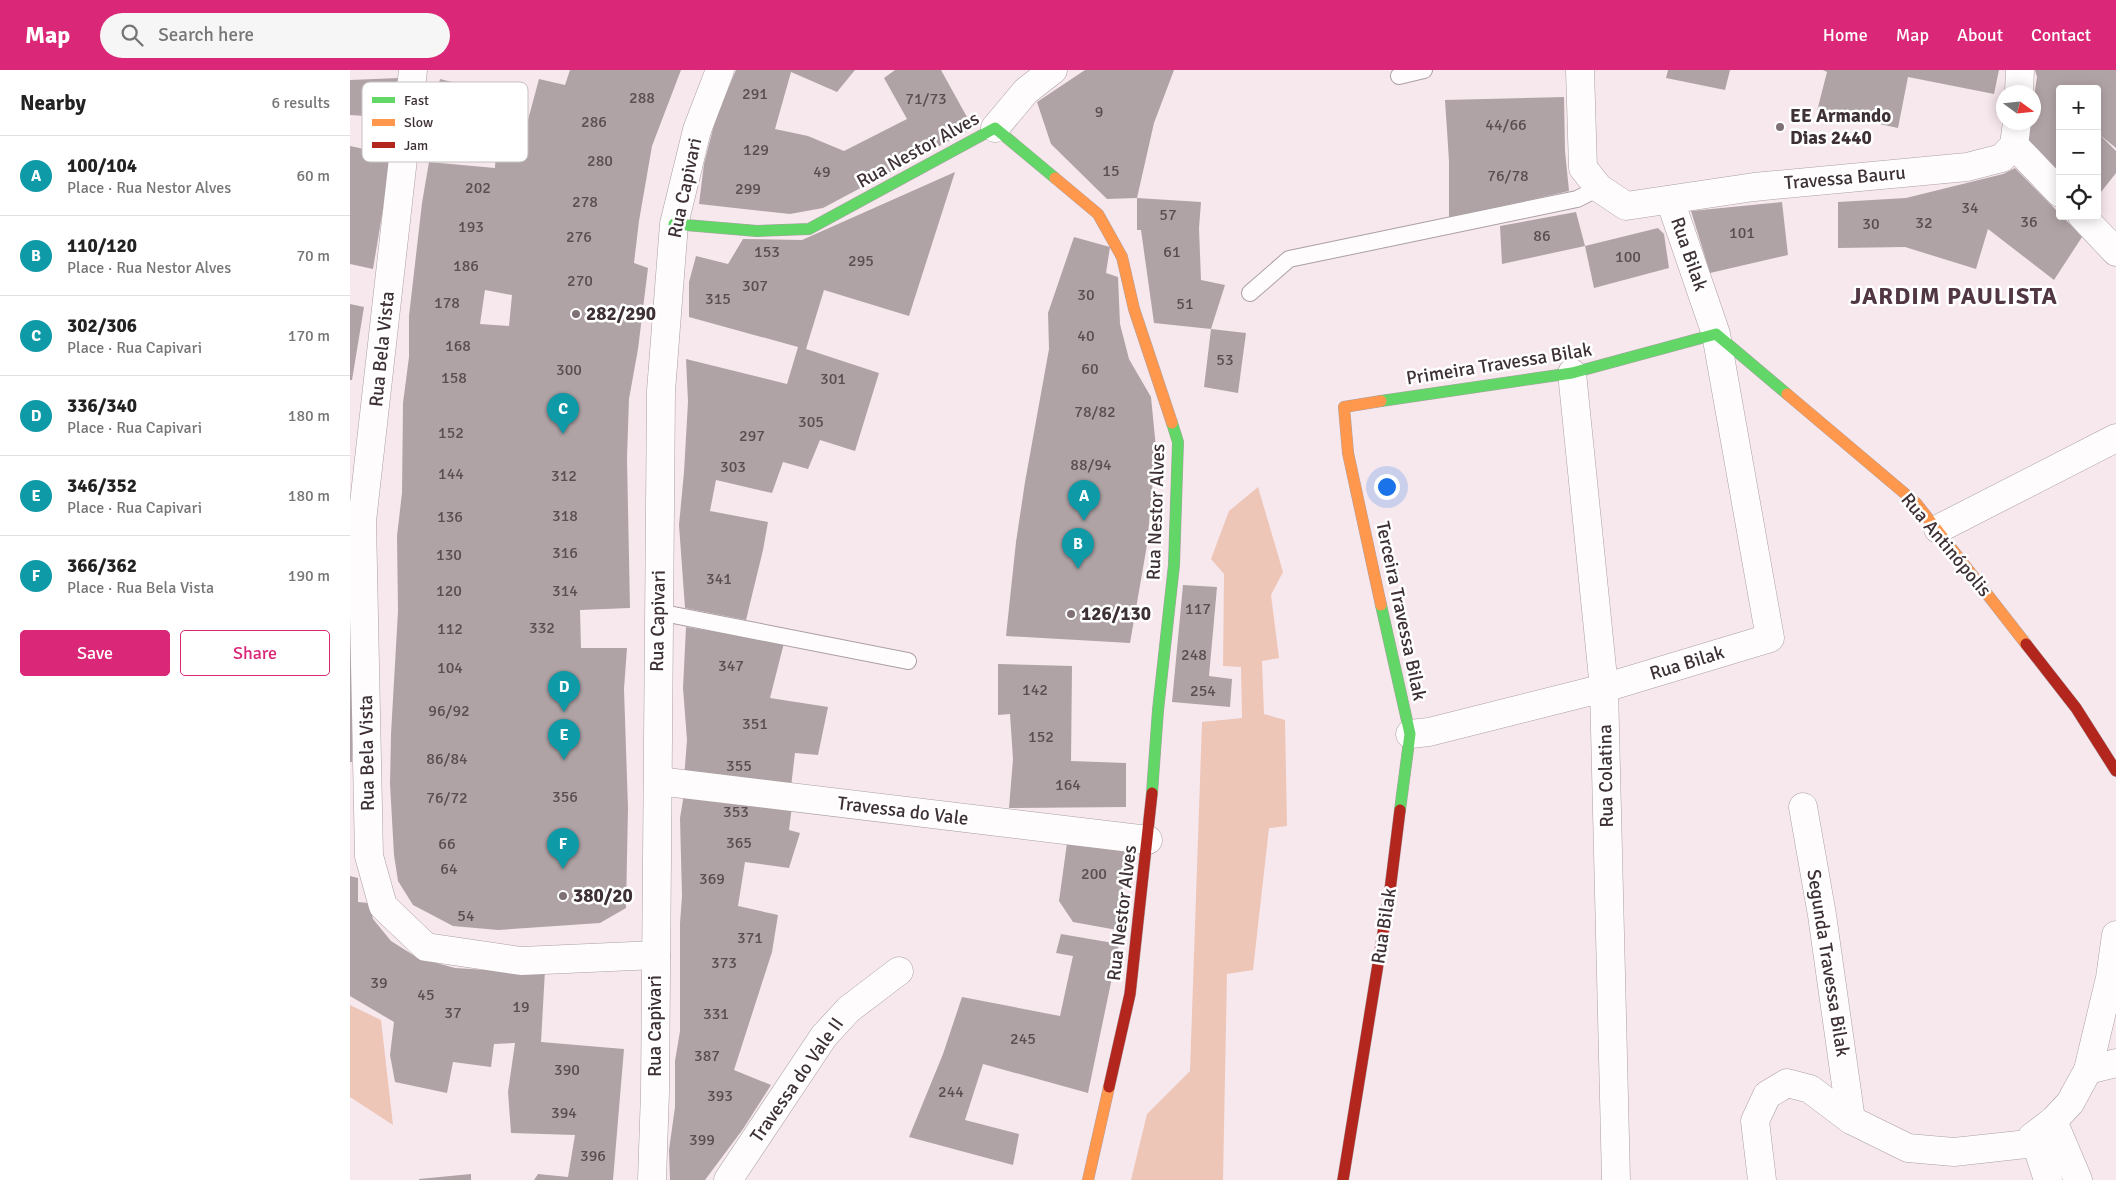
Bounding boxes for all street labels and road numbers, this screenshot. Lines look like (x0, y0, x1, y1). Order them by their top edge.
street label: Rua Nestor Alves (852, 106, 984, 194)
street label: Rua Capivari (663, 136, 707, 240)
street label: Travessa Bauru (1783, 161, 1907, 195)
street label: Rua Bilak (1665, 214, 1713, 295)
street label: Rua Bela Vista (364, 290, 400, 408)
street label: Primeira Travessa Bilak (1404, 337, 1594, 391)
street label: Rua Nestor Alves (1142, 443, 1170, 581)
street label: Rua Antinópolis (1896, 488, 1996, 602)
street label: Terceira Travessa Bilak (1370, 519, 1432, 703)
street label: Rua Capivari (645, 570, 671, 672)
street label: Rua Bilak (1647, 640, 1728, 686)
street label: Rua Bela Vista (354, 695, 380, 811)
street label: Rua Colatina (1593, 724, 1619, 828)
street label: Travessa do Vale (836, 791, 970, 831)
street label: Rua Nestor Alves (1102, 844, 1142, 982)
street label: Segunda Travessa Bilak (1801, 868, 1855, 1059)
street label: Rua Bilak (1366, 886, 1402, 966)
street label: Rua Capivari (643, 975, 667, 1077)
street label: Travessa do Vale II (745, 1013, 849, 1147)

